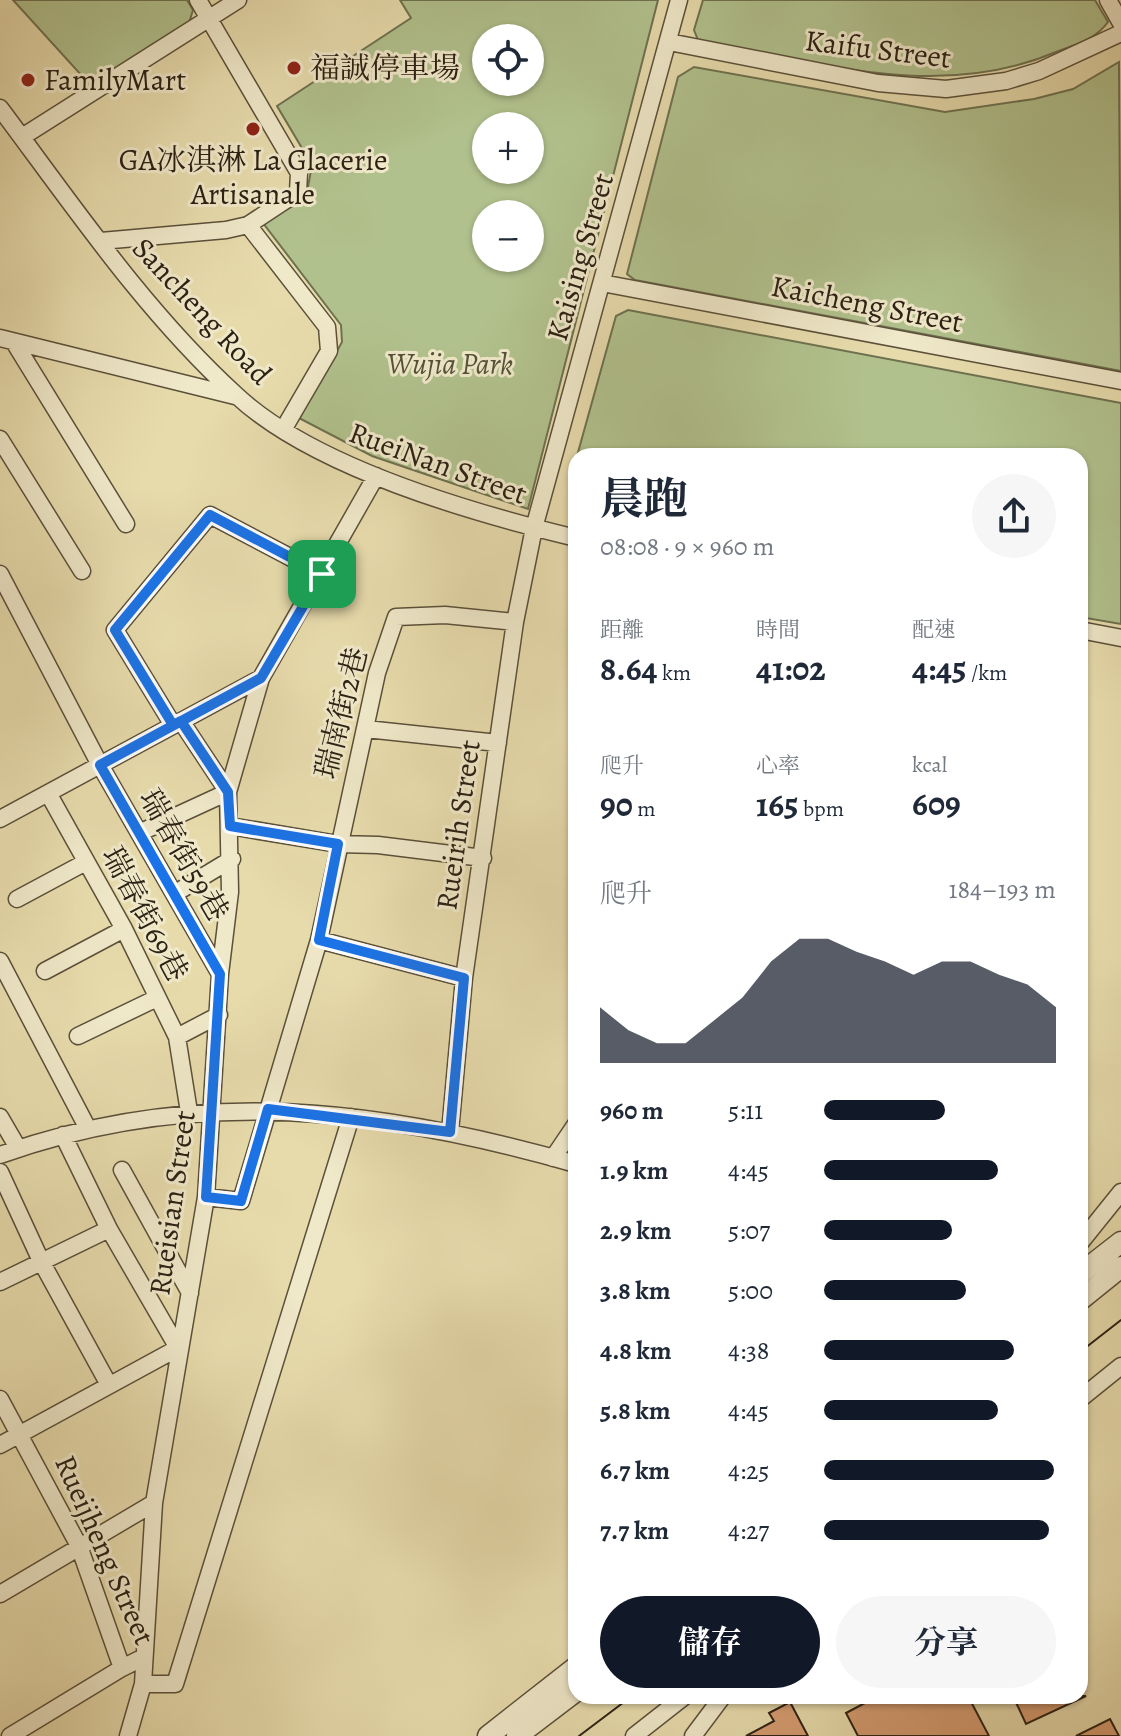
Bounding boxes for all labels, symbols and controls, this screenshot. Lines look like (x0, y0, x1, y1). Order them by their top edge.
street label: Kaifu Street (803, 20, 953, 78)
map controls (472, 24, 544, 272)
button: locate (472, 24, 544, 96)
place label: 福誠停車場 (310, 48, 460, 88)
marker: 福誠停車場 (285, 59, 303, 77)
place label: FamilyMart (44, 60, 186, 100)
marker: FamilyMart (19, 71, 37, 89)
button: + (472, 112, 544, 184)
marker: GA冰淇淋 La Glacerie Artisanale (244, 120, 262, 138)
place label: GA冰淇淋 La Glacerie Artisanale (119, 140, 387, 214)
street label: Kaising Street (537, 168, 623, 346)
button: − (472, 200, 544, 272)
street label: Sancheng Road (123, 229, 281, 394)
street label: Kaicheng Street (768, 266, 966, 342)
park label: Wujia Park (387, 344, 513, 384)
street label: RueiNan Street (343, 412, 533, 514)
text: 晨跑 (600, 469, 688, 529)
button: share (972, 474, 1056, 558)
text: 08:08 · 9 × 960 m (600, 529, 774, 564)
pin (288, 540, 356, 608)
icon: arrive (300, 552, 344, 596)
text: 距離 (600, 615, 644, 645)
text: 時間 (756, 615, 800, 645)
text: 配速 (912, 615, 956, 645)
street label: 瑞南街2巷 (305, 643, 377, 783)
text: 8.64 (600, 645, 658, 692)
text: 41:02 (756, 645, 826, 692)
text: 4:45 (912, 645, 967, 692)
text: km (658, 658, 691, 688)
text: /km (967, 658, 1007, 688)
street label: Rueirih Street (426, 737, 490, 913)
text: kcal (912, 750, 947, 780)
text: 爬升 (600, 751, 644, 781)
text: 心率 (756, 751, 800, 781)
text: 609 (912, 780, 961, 827)
text: 90 (600, 781, 633, 828)
text: 165 (756, 781, 799, 828)
street label: 瑞春街59巷 (130, 782, 238, 928)
text: m (633, 794, 656, 824)
text: bpm (799, 794, 844, 824)
street label: 瑞春街69巷 (93, 839, 197, 989)
text: 184–193 m (949, 872, 1056, 907)
text: 爬升 (600, 876, 652, 911)
text: 960 m (600, 1093, 664, 1128)
text: 5:11 (728, 1093, 763, 1128)
street label: Rueisian Street (139, 1108, 205, 1298)
text: 1.9 km (600, 1153, 668, 1188)
text: 4:45 (728, 1153, 769, 1188)
text: 2.9 km (600, 1213, 672, 1248)
text: 5:07 (728, 1213, 770, 1248)
text: 3.8 km (600, 1273, 671, 1308)
text: 5:00 (728, 1273, 773, 1308)
text: 4.8 km (600, 1333, 672, 1368)
text: 4:38 (728, 1333, 769, 1368)
text: 5.8 km (600, 1393, 671, 1428)
text: 4:45 (728, 1393, 769, 1428)
street label: Rueijheng Street (45, 1449, 165, 1651)
text: 6.7 km (600, 1453, 670, 1488)
text: 4:25 (728, 1453, 770, 1488)
text: 7.7 km (600, 1513, 669, 1548)
text: 4:27 (728, 1513, 769, 1548)
button: 儲存 (600, 1596, 820, 1688)
button: 分享 (836, 1596, 1056, 1688)

